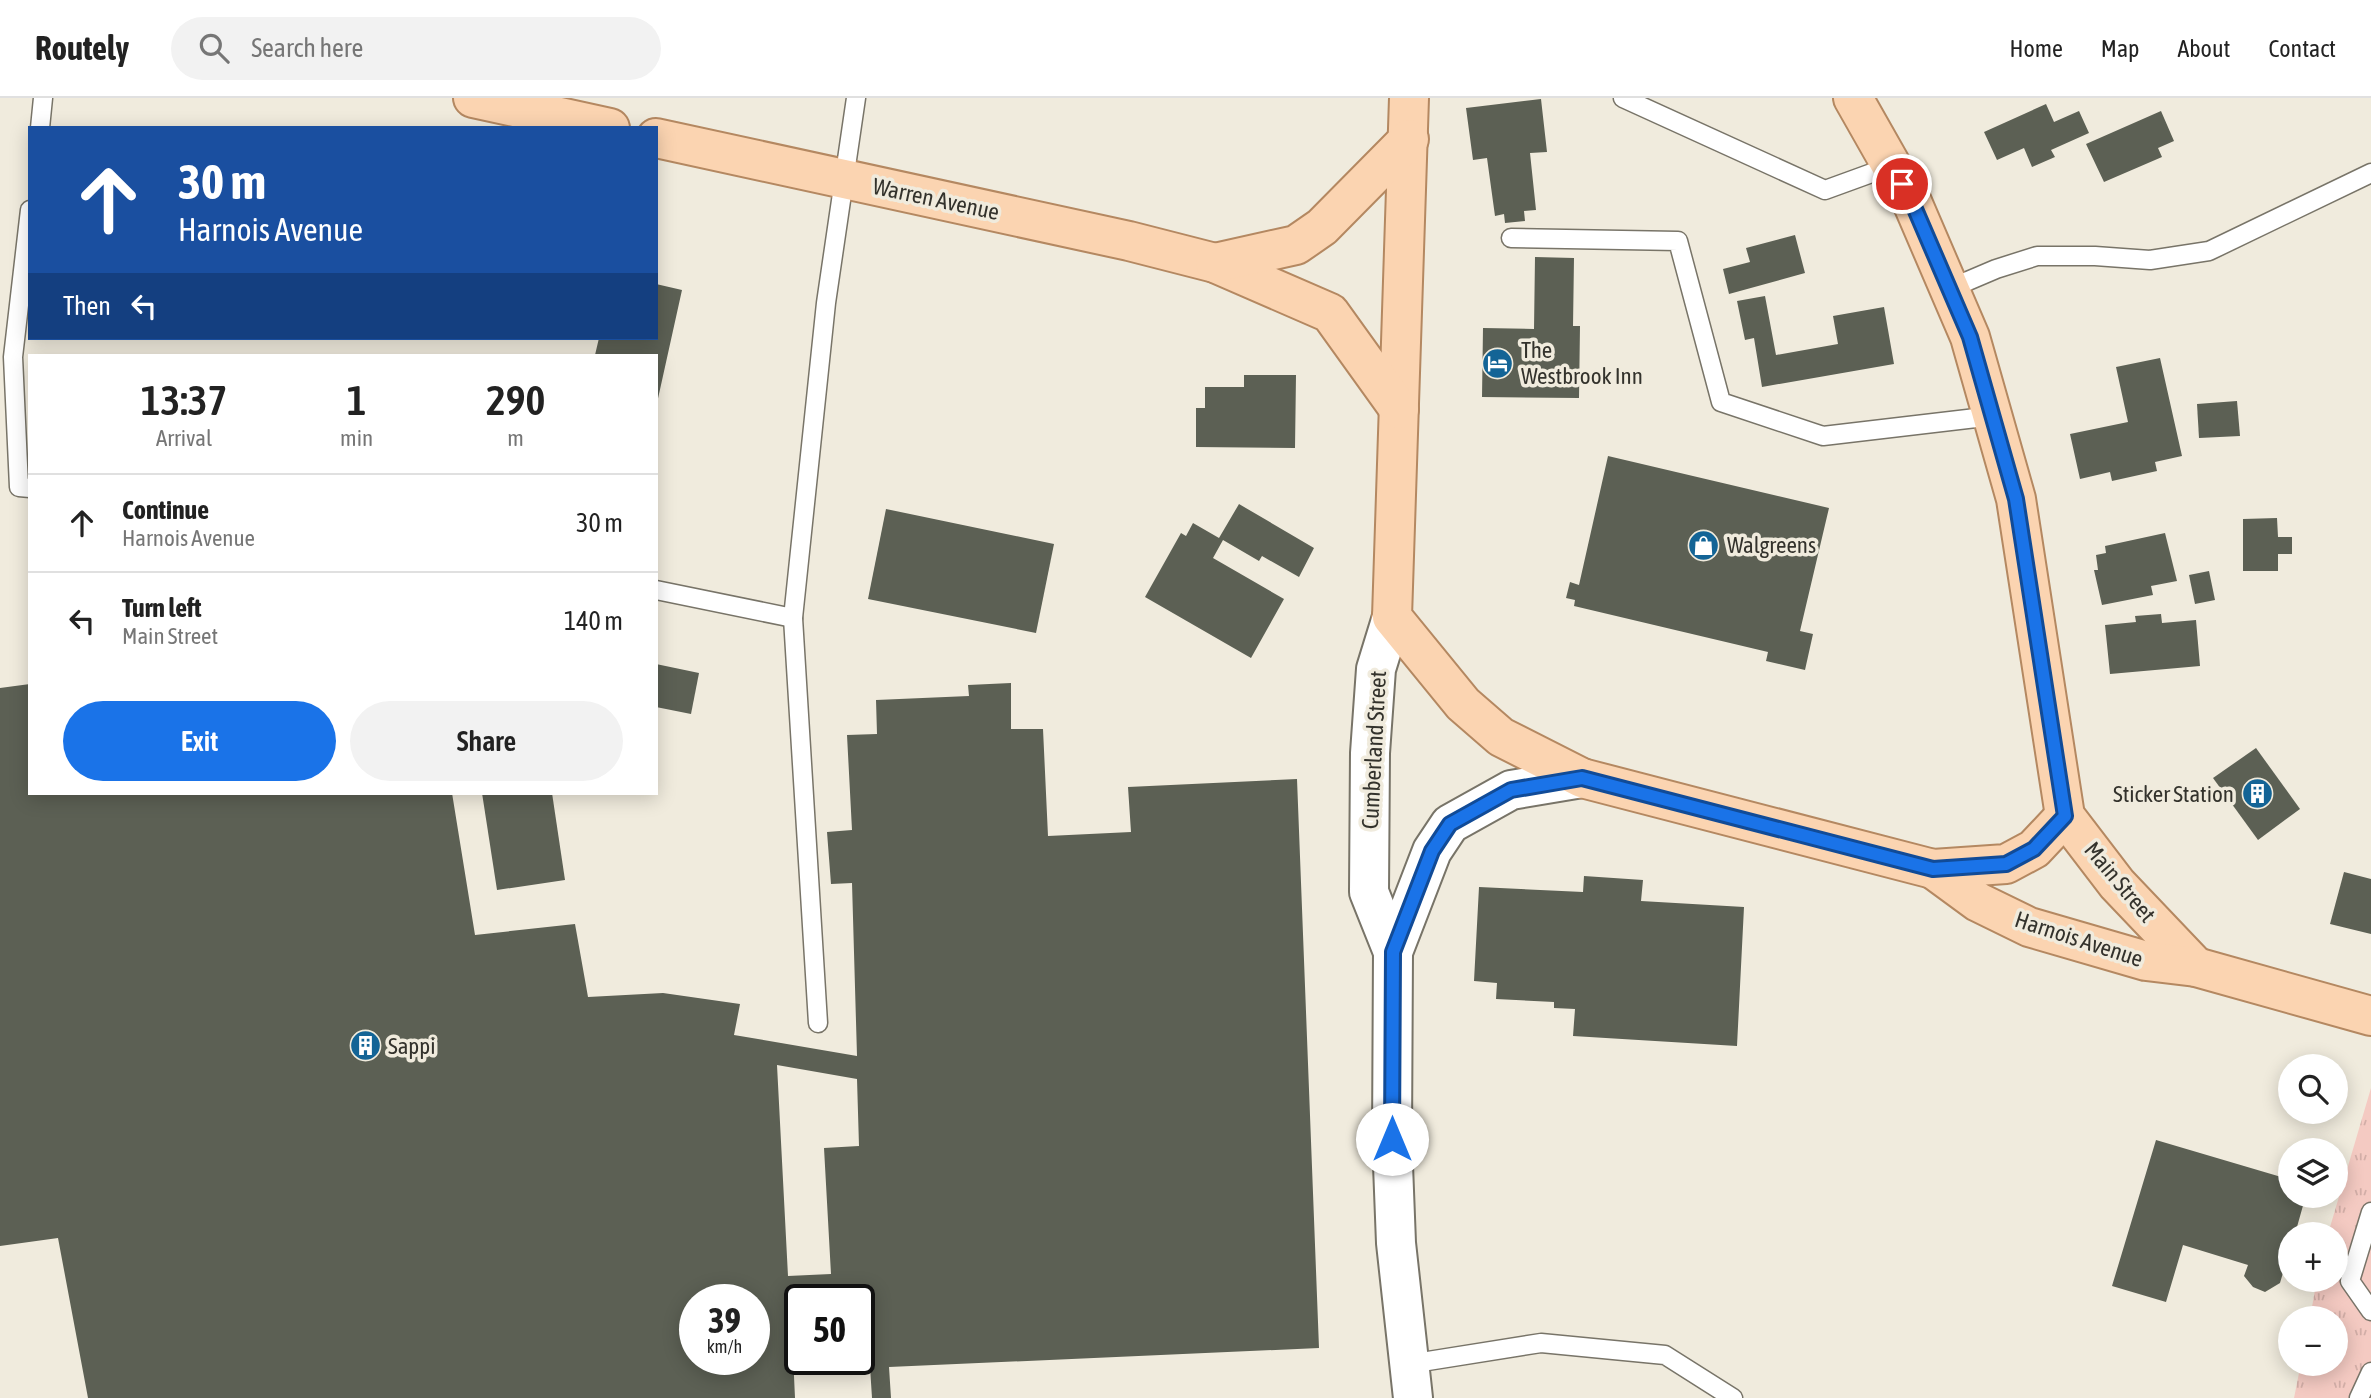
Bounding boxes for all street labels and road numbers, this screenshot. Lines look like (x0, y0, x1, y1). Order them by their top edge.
street label: Warren Avenue (870, 173, 1002, 225)
street label: Cumberland Street (1357, 670, 1391, 830)
street label: Main Street (2079, 837, 2161, 927)
street label: Harnois Avenue (2012, 906, 2146, 972)

